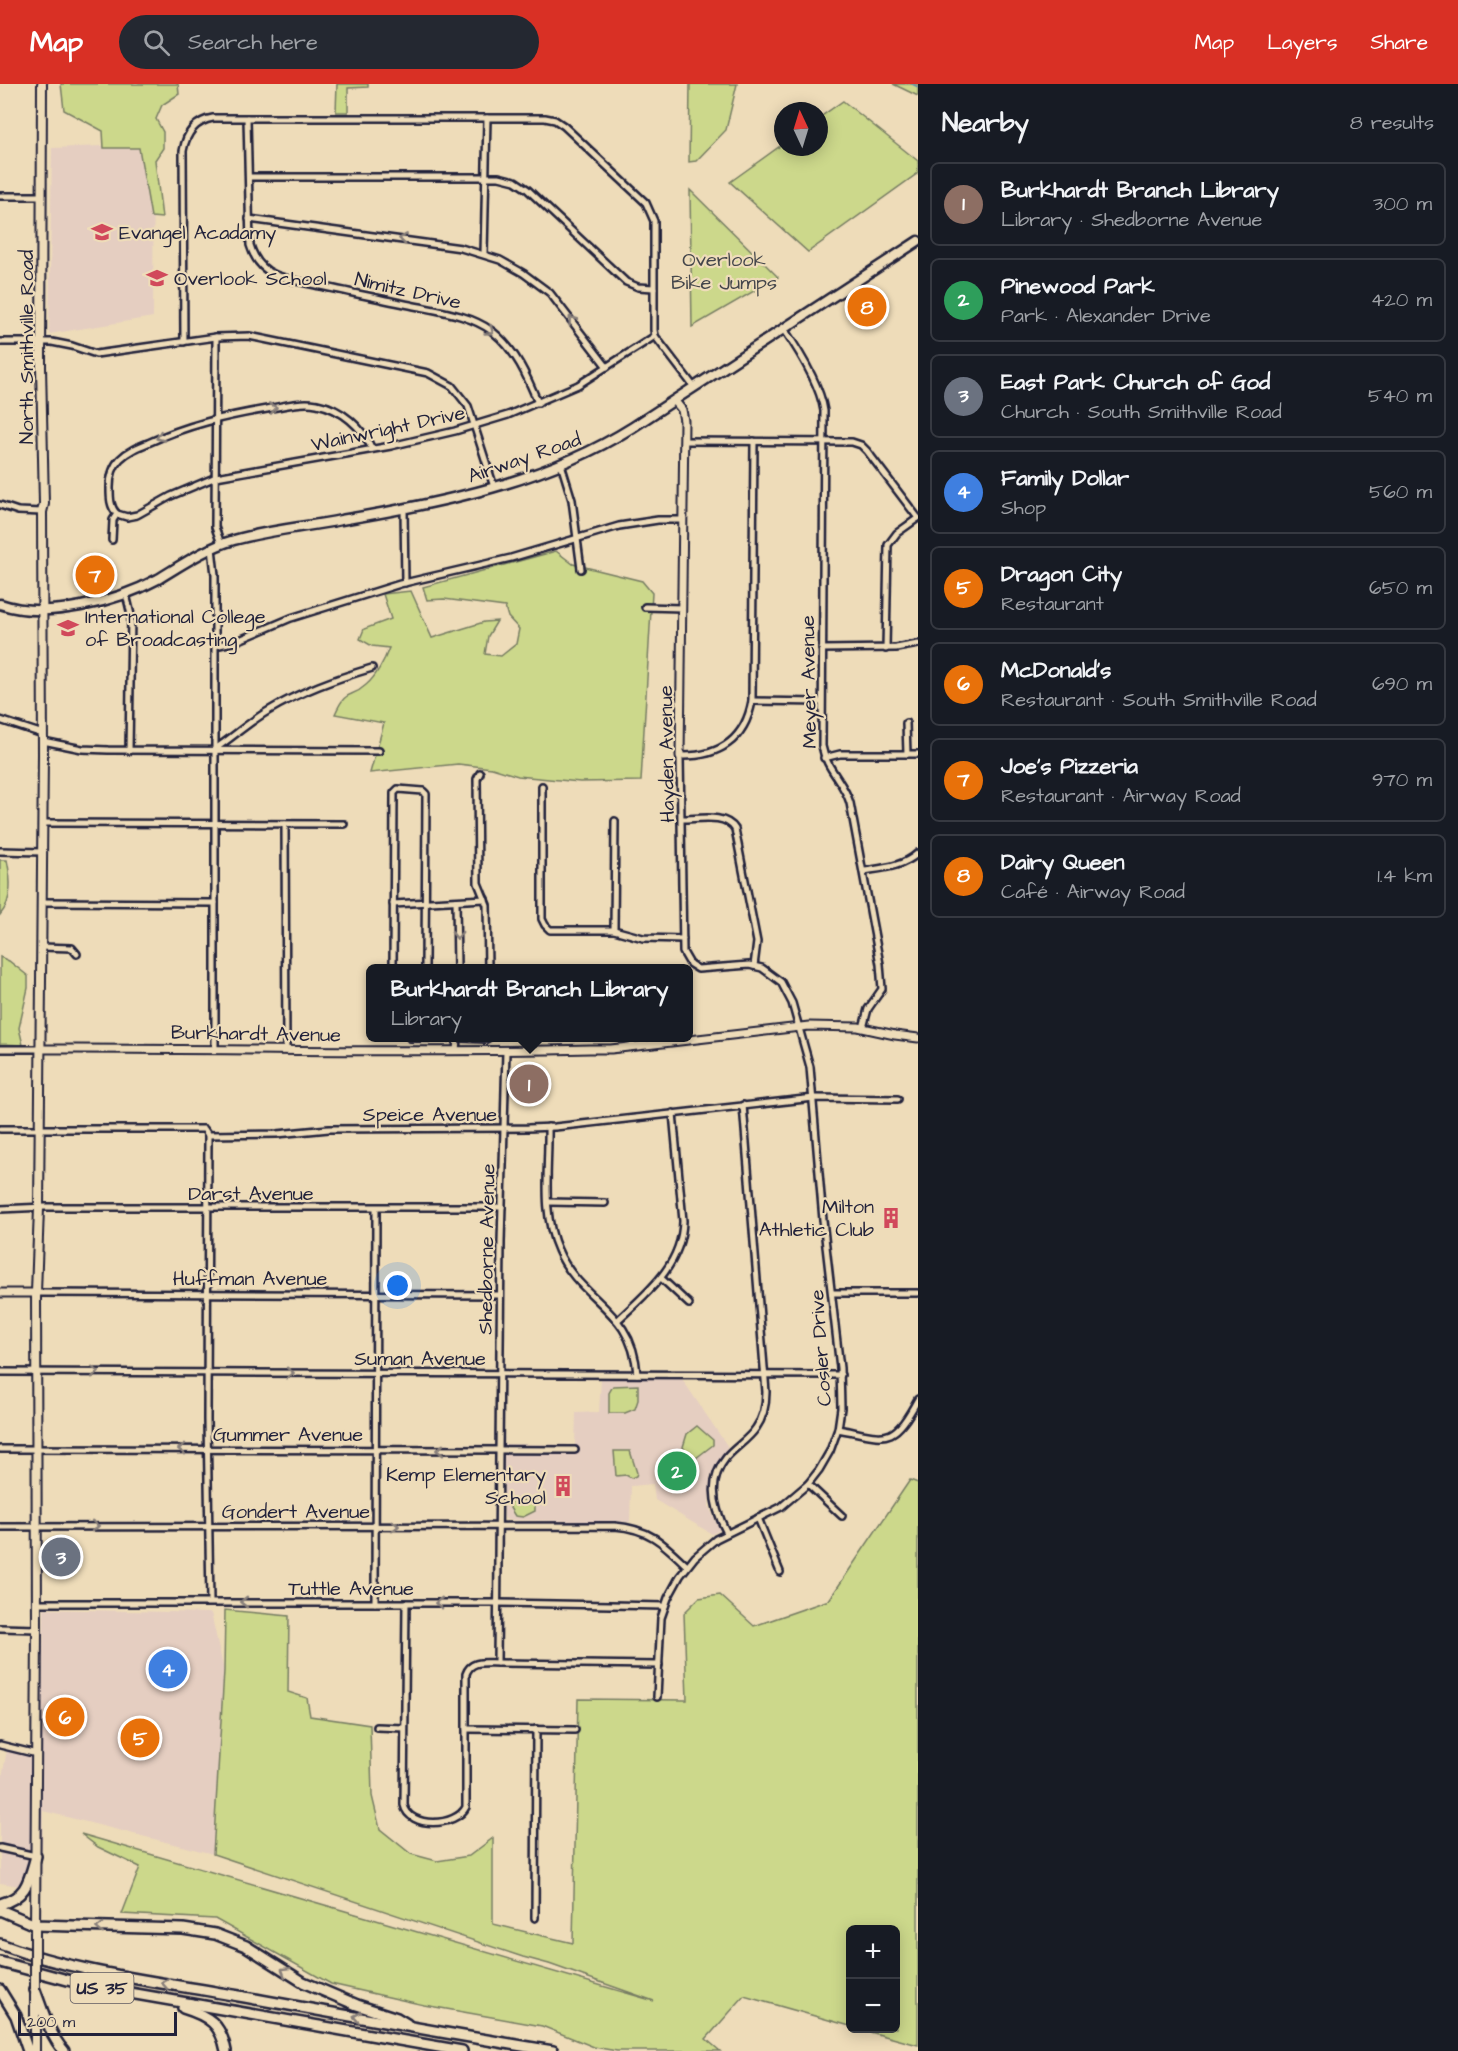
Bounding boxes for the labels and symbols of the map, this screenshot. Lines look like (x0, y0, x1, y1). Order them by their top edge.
north arrow (774, 102, 828, 156)
place label: Evangel Acadamy (119, 219, 276, 248)
school or university icon: Evangel Acadamy (90, 220, 114, 244)
one-way arrow (398, 234, 407, 246)
park label: Overlook Bike Jumps (671, 246, 777, 297)
street label: North Smithville Road (13, 250, 41, 444)
place label: Overlook School (174, 265, 327, 293)
street label: Nimitz Drive (352, 265, 464, 317)
school or university icon: Overlook School (145, 266, 169, 290)
pin: 8 (848, 284, 886, 330)
one-way arrow (568, 316, 579, 327)
one-way arrow (483, 324, 494, 335)
street label: Wainwright Drive (309, 399, 468, 460)
one-way arrow (268, 402, 278, 415)
street label: Airway Road (464, 425, 585, 491)
one-way arrow (156, 430, 167, 442)
pin: 7 (76, 552, 115, 598)
place label: International College of Broadcasting (85, 603, 266, 655)
street label: Meyer Avenue (794, 615, 825, 749)
school or university icon: International College of Broadcasting (56, 616, 80, 640)
street label: Hayden Avenue (652, 685, 683, 823)
one-way arrow (450, 930, 463, 939)
street label: Burkhardt Avenue (171, 1019, 341, 1049)
pin: 1 (510, 1062, 548, 1106)
street label: Speice Avenue (363, 1101, 497, 1129)
street label: Shedborne Avenue (472, 1163, 502, 1335)
street label: Darst Avenue (188, 1180, 314, 1208)
place label: Milton Athletic Club (759, 1193, 874, 1244)
building icon: Milton Athletic Club (879, 1206, 903, 1230)
street label: Huffman Avenue (173, 1265, 328, 1293)
your location (383, 1271, 412, 1300)
street label: Cosler Drive (803, 1289, 839, 1407)
street label: Suman Avenue (354, 1345, 486, 1373)
one-way arrow (91, 1366, 100, 1379)
one-way arrow (286, 1367, 295, 1379)
street label: Gummer Avenue (213, 1421, 363, 1449)
one-way arrow (178, 1443, 187, 1455)
one-way arrow (436, 1444, 445, 1456)
pin: 2 (658, 1448, 696, 1494)
place label: Kemp Elementary School (386, 1461, 546, 1512)
building icon: Kemp Elementary School (551, 1474, 575, 1498)
street label: Gondert Avenue (222, 1498, 370, 1526)
one-way arrow (91, 1520, 100, 1532)
one-way arrow (391, 1520, 400, 1532)
pin: 3 (42, 1534, 80, 1580)
street label: Tuttle Avenue (288, 1575, 414, 1603)
one-way arrow (239, 1596, 248, 1608)
one-way arrow (434, 1597, 443, 1609)
pin: 4 (148, 1646, 188, 1692)
pin: 6 (46, 1694, 84, 1740)
pin: 5 (120, 1716, 160, 1760)
one-way arrow (95, 1921, 104, 1934)
one-way arrow (281, 1967, 292, 1978)
road number: US 35 (70, 1973, 134, 2003)
one-way arrow (160, 1978, 170, 1990)
scale bar (18, 2009, 177, 2036)
one-way arrow (352, 2011, 362, 2024)

